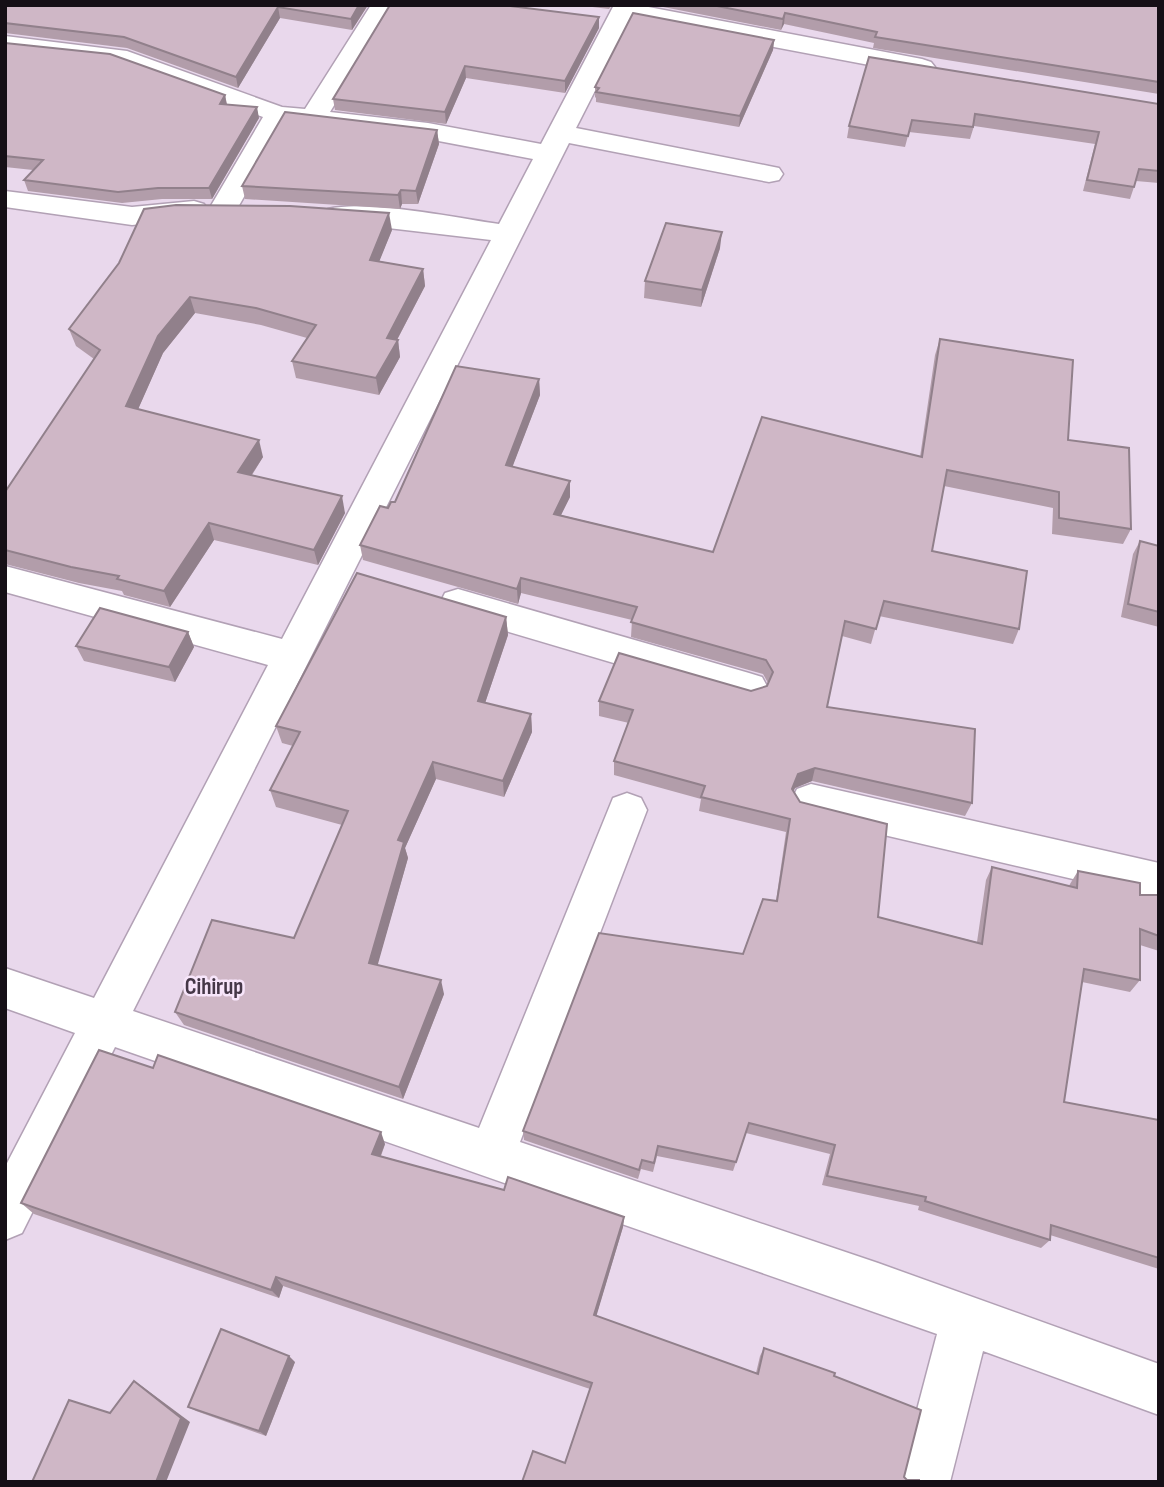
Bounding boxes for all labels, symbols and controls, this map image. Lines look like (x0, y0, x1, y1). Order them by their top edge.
district label: Cihirup (185, 973, 243, 1001)

